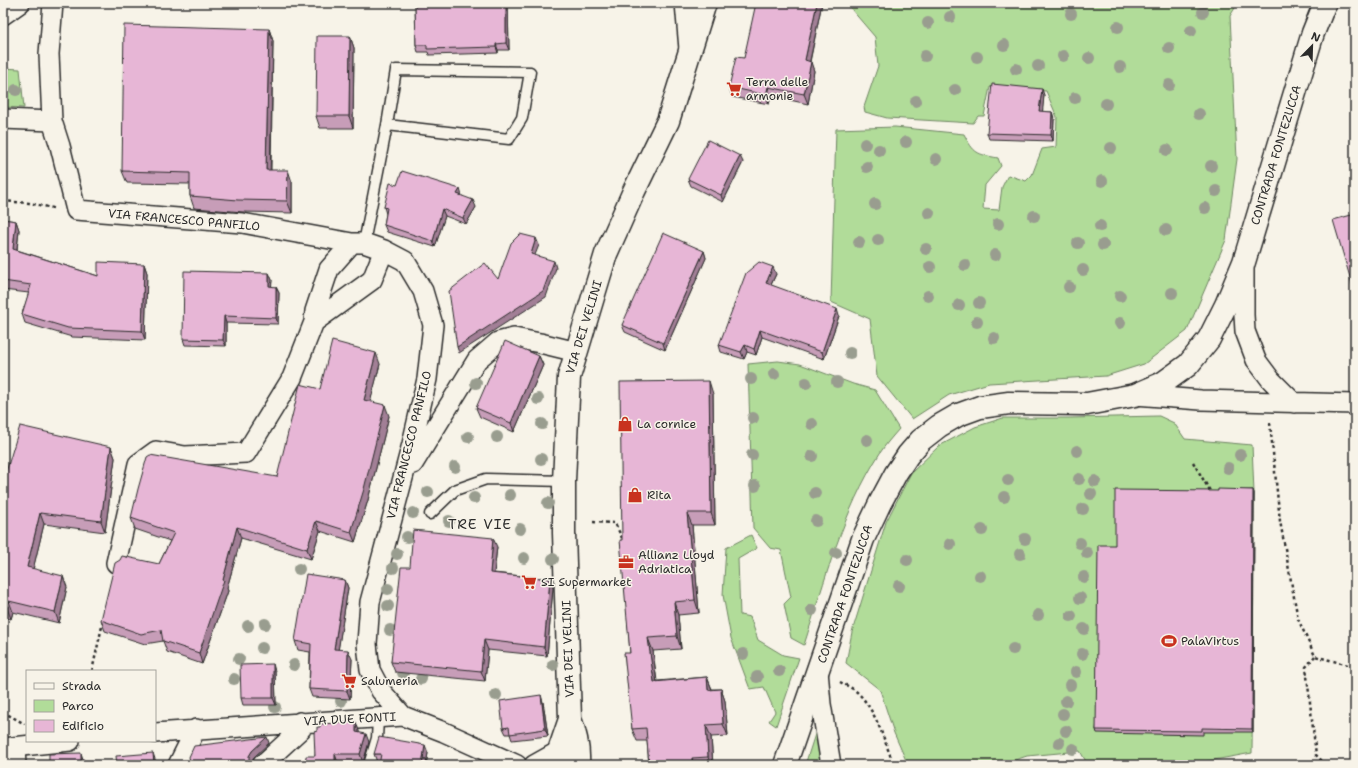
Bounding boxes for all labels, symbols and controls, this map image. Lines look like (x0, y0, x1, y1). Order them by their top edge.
north arrow (1292, 26, 1332, 66)
text: N (1309, 29, 1323, 46)
place label: Terra delle armonie (746, 74, 809, 104)
supermarket icon: Terra delle armonie (725, 80, 743, 98)
street label: CONTRADA FONTEZUCCA (1247, 83, 1305, 227)
street label: VIA FRANCESCO PANFILO (107, 205, 261, 235)
street label: VIA DEI VELINI (562, 278, 606, 376)
street label: VIA FRANCESCO PANFILO (383, 369, 435, 521)
shop icon: La cornice (616, 415, 634, 433)
place label: La cornice (637, 416, 696, 432)
shop icon: Rita (626, 486, 644, 504)
place label: Rita (647, 487, 671, 503)
district label: TRE VIE (448, 515, 512, 533)
street label: CONTRADA FONTEZUCCA (814, 522, 876, 665)
place label: Allianz Lloyd Adriatica (638, 547, 715, 577)
office icon: Allianz Lloyd Adriatica (617, 553, 635, 571)
supermarket icon: SI Supermarket (520, 573, 538, 591)
place label: SI Supermarket (541, 574, 631, 590)
street label: VIA DEI VELINI (558, 600, 578, 698)
sports icon: PalaVirtus (1160, 632, 1178, 650)
place label: PalaVirtus (1181, 633, 1239, 649)
legend (26, 670, 156, 742)
supermarket icon: Salumeria (340, 672, 358, 690)
place label: Salumeria (361, 673, 419, 689)
text: Strada (62, 678, 102, 694)
text: Parco (62, 698, 94, 714)
street label: VIA DUE FONTI (303, 709, 397, 729)
text: Edificio (62, 718, 104, 734)

